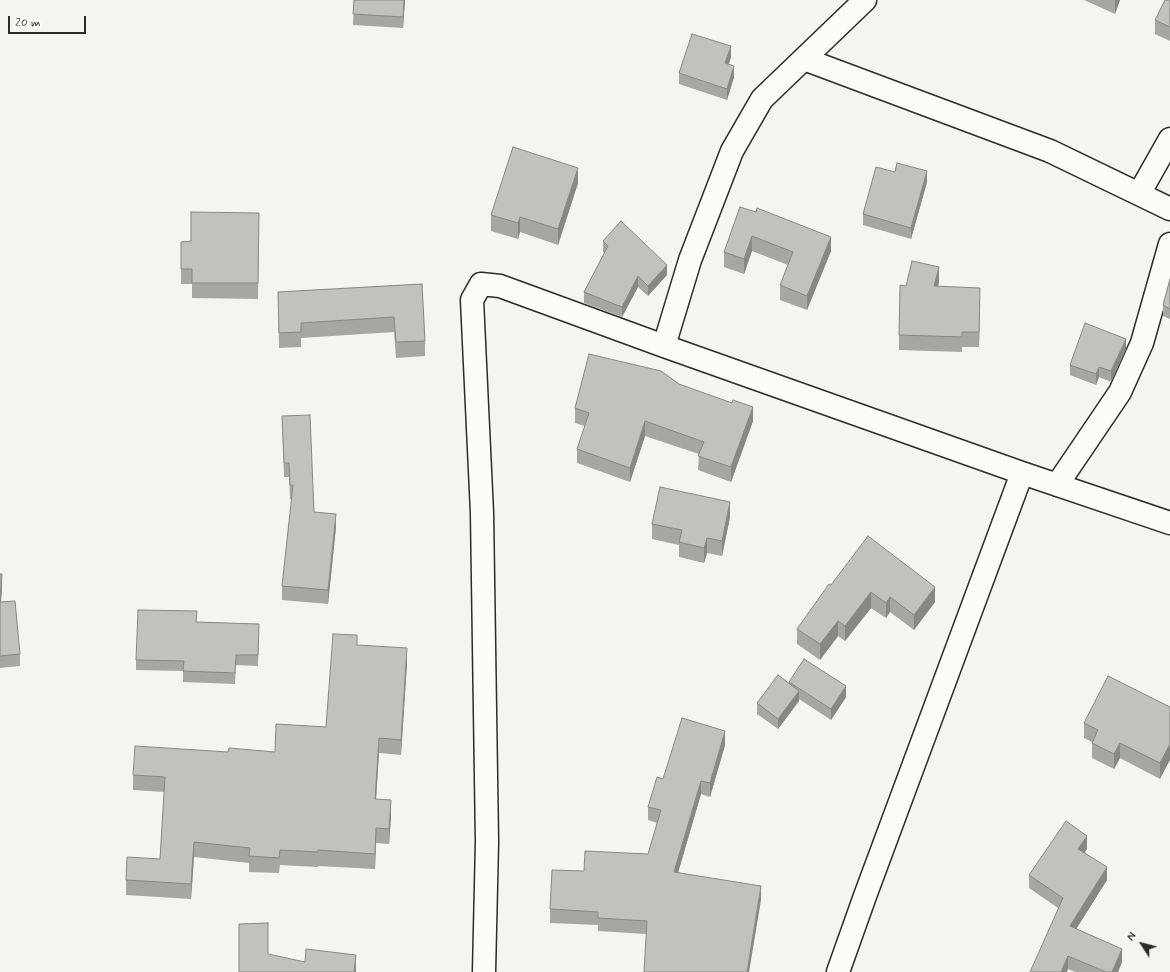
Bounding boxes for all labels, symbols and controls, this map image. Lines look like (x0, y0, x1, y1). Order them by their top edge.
scale bar (10, 8, 88, 34)
text: 20 m (15, 15, 41, 31)
north arrow (1122, 924, 1162, 964)
text: N (1124, 930, 1140, 944)

